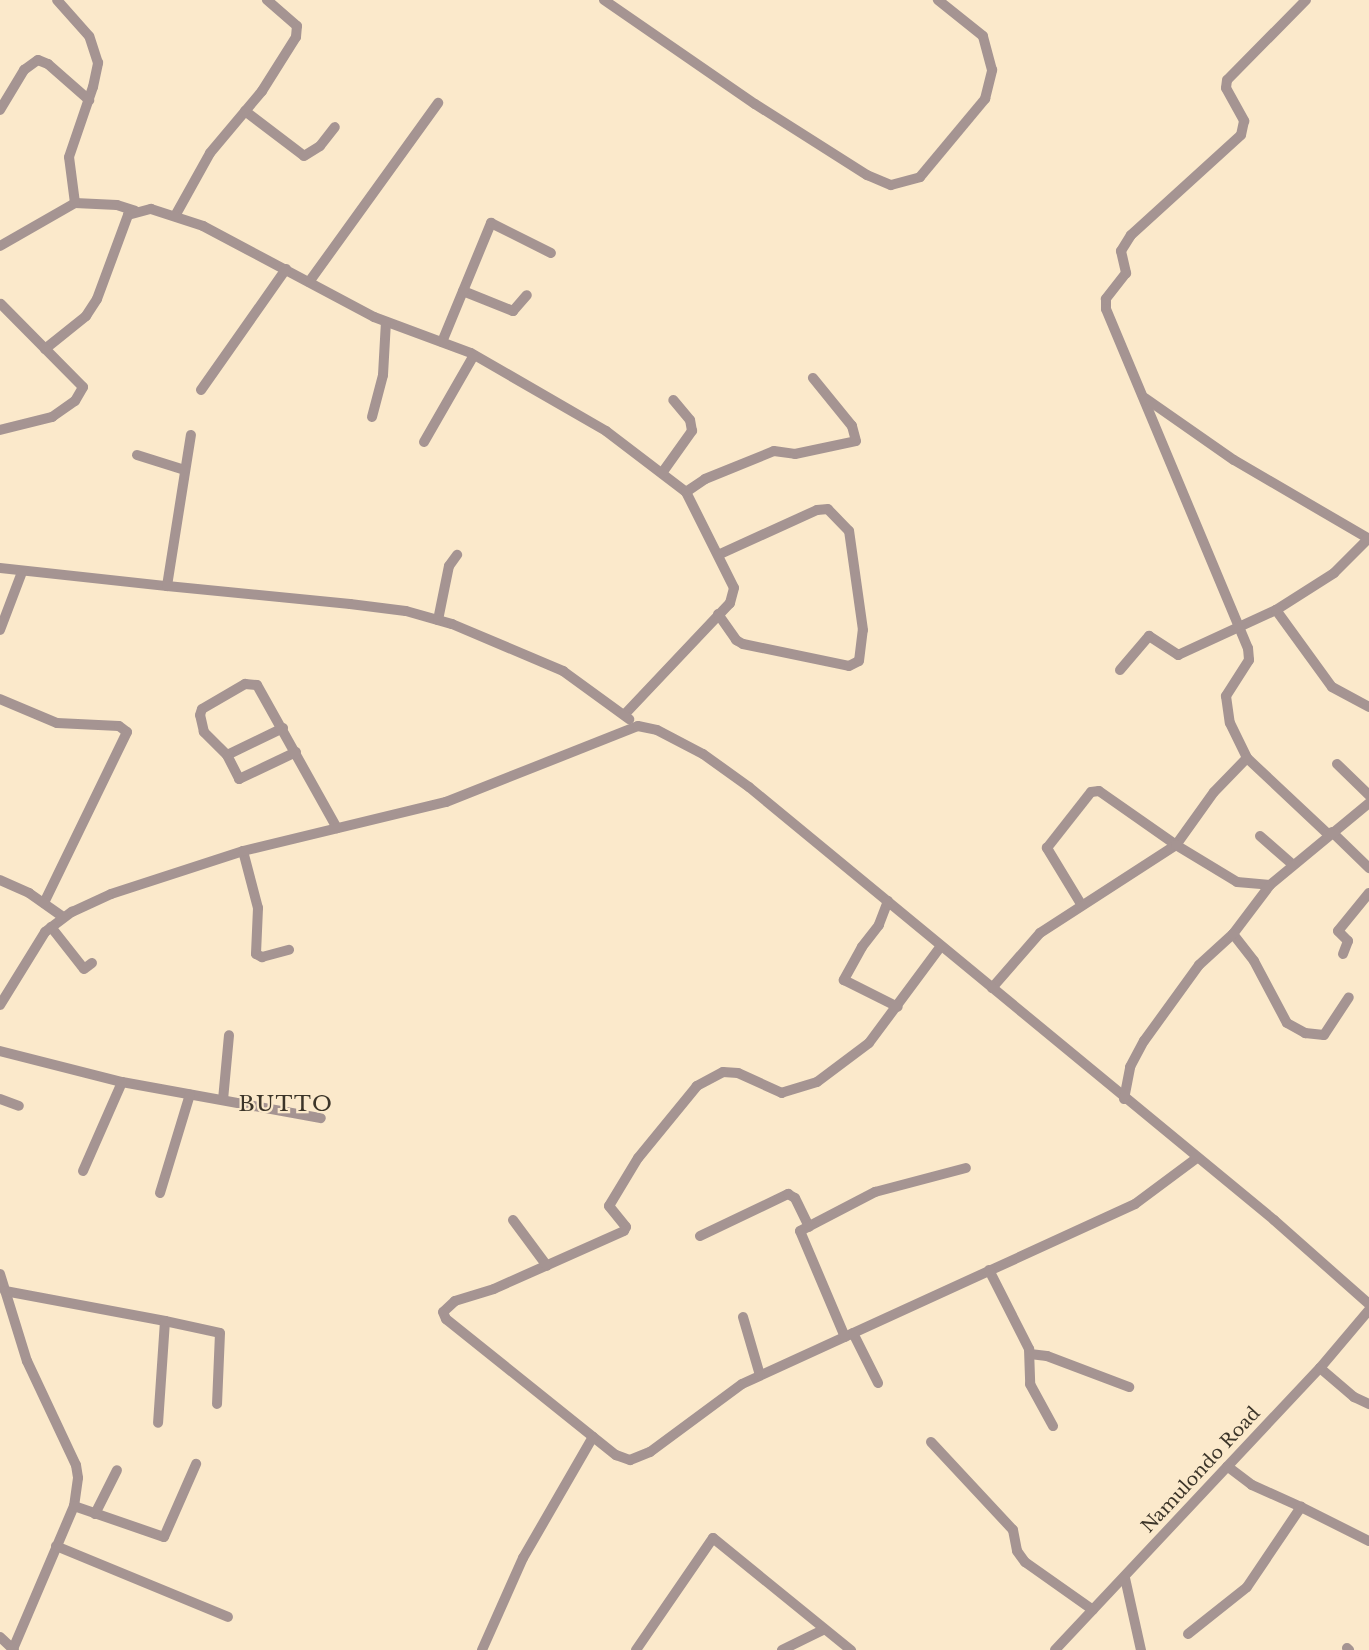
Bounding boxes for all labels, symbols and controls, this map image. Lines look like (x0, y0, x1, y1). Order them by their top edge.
district label: BUTTO (239, 1091, 333, 1117)
street label: Namulondo Road (1137, 1403, 1265, 1537)

